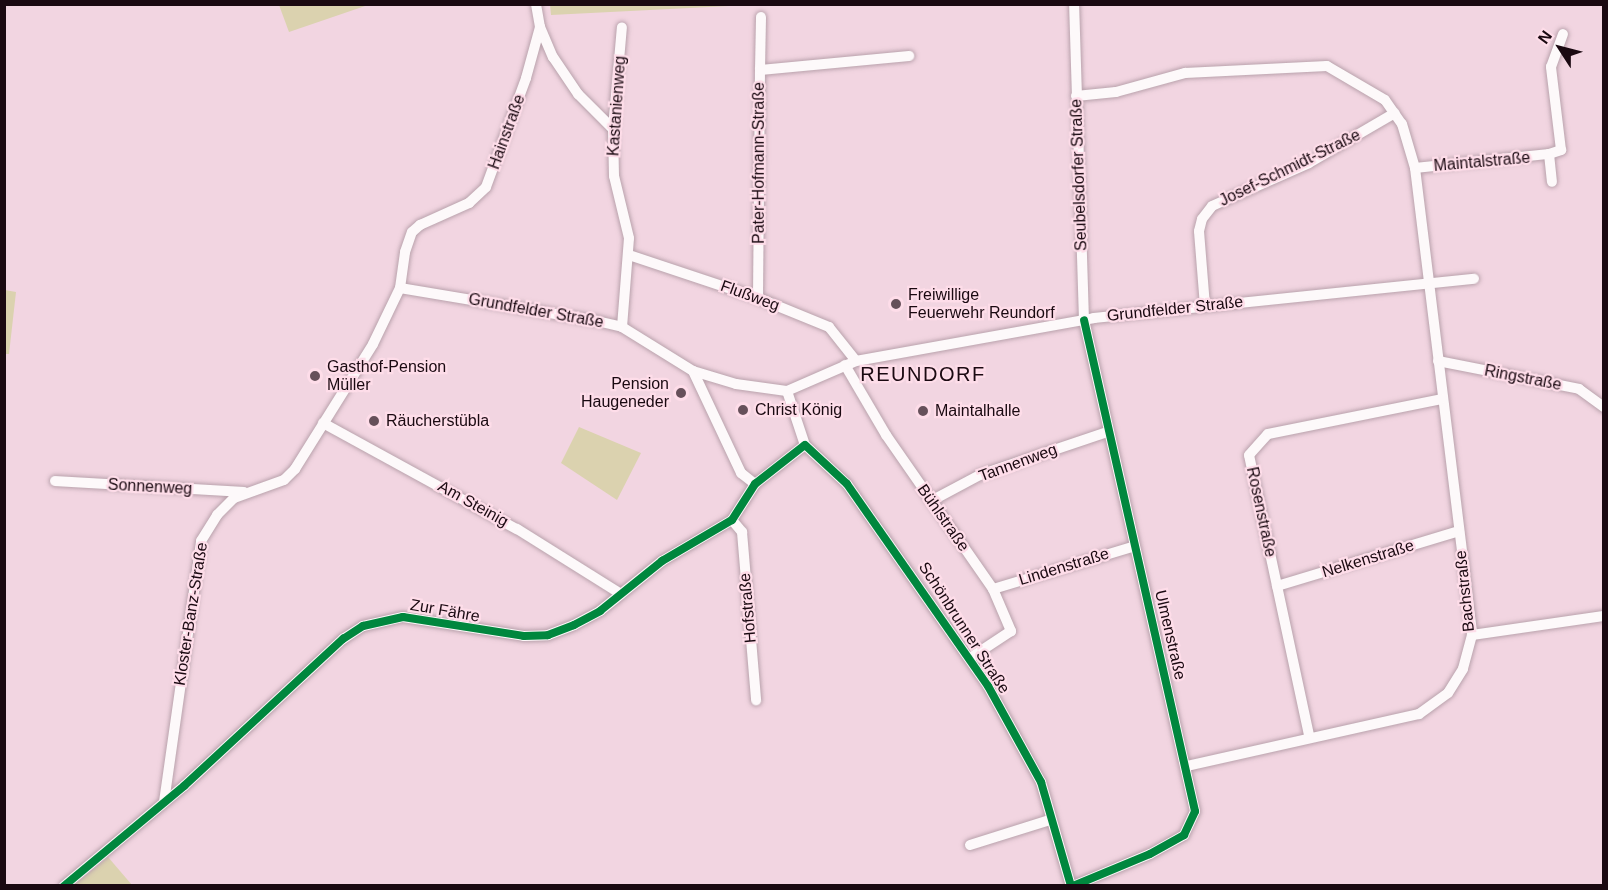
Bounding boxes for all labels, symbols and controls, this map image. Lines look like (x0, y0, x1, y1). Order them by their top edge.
north arrow (1530, 18, 1590, 78)
text: N (1535, 27, 1555, 47)
street label: Kastanienweg (604, 55, 630, 157)
street label: Pater-Hofmann-Straße (749, 82, 769, 244)
street label: Hainstraße (485, 92, 529, 172)
street label: Seubelsdorfer Straße (1067, 99, 1091, 251)
street label: Josef-Schmidt-Straße (1216, 125, 1364, 211)
street label: Maintalstraße (1433, 148, 1531, 176)
street label: Flußweg (718, 276, 782, 316)
place label: Freiwillige Feuerwehr Reundorf (908, 285, 1055, 323)
street label: Grundfelder Straße (467, 290, 605, 332)
street label: Grundfelder Straße (1106, 292, 1244, 326)
marker: Freiwillige Feuerwehr Reundorf (889, 297, 903, 311)
place label: Gasthof-Pension Müller (327, 357, 446, 395)
street label: Ringstraße (1483, 361, 1563, 395)
district label: REUNDORF (860, 362, 986, 386)
marker: Gasthof-Pension Müller (308, 369, 322, 383)
place label: Pension Haugeneder (581, 374, 669, 412)
marker: Pension Haugeneder (674, 386, 688, 400)
place label: Christ König (755, 400, 842, 420)
place label: Maintalhalle (935, 401, 1020, 421)
marker: Christ König (736, 403, 750, 417)
marker: Maintalhalle (916, 404, 930, 418)
place label: Räucherstübla (386, 411, 489, 431)
marker: Räucherstübla (367, 414, 381, 428)
street label: Tannenweg (976, 440, 1060, 486)
street label: Rosenstraße (1242, 465, 1280, 559)
street label: Sonnenweg (107, 475, 193, 499)
street label: Am Steinig (435, 477, 511, 531)
street label: Bühlstraße (913, 481, 973, 555)
street label: Nelkenstraße (1320, 536, 1416, 582)
street label: Kloster-Banz-Straße (170, 541, 212, 687)
street label: Lindenstraße (1017, 544, 1111, 590)
street label: Bachstraße (1451, 549, 1479, 633)
street label: Schönbrunner Straße (914, 559, 1014, 697)
street label: Hofstraße (735, 572, 761, 644)
street label: Ulmenstraße (1150, 588, 1190, 682)
street label: Zur Fähre (409, 595, 481, 627)

